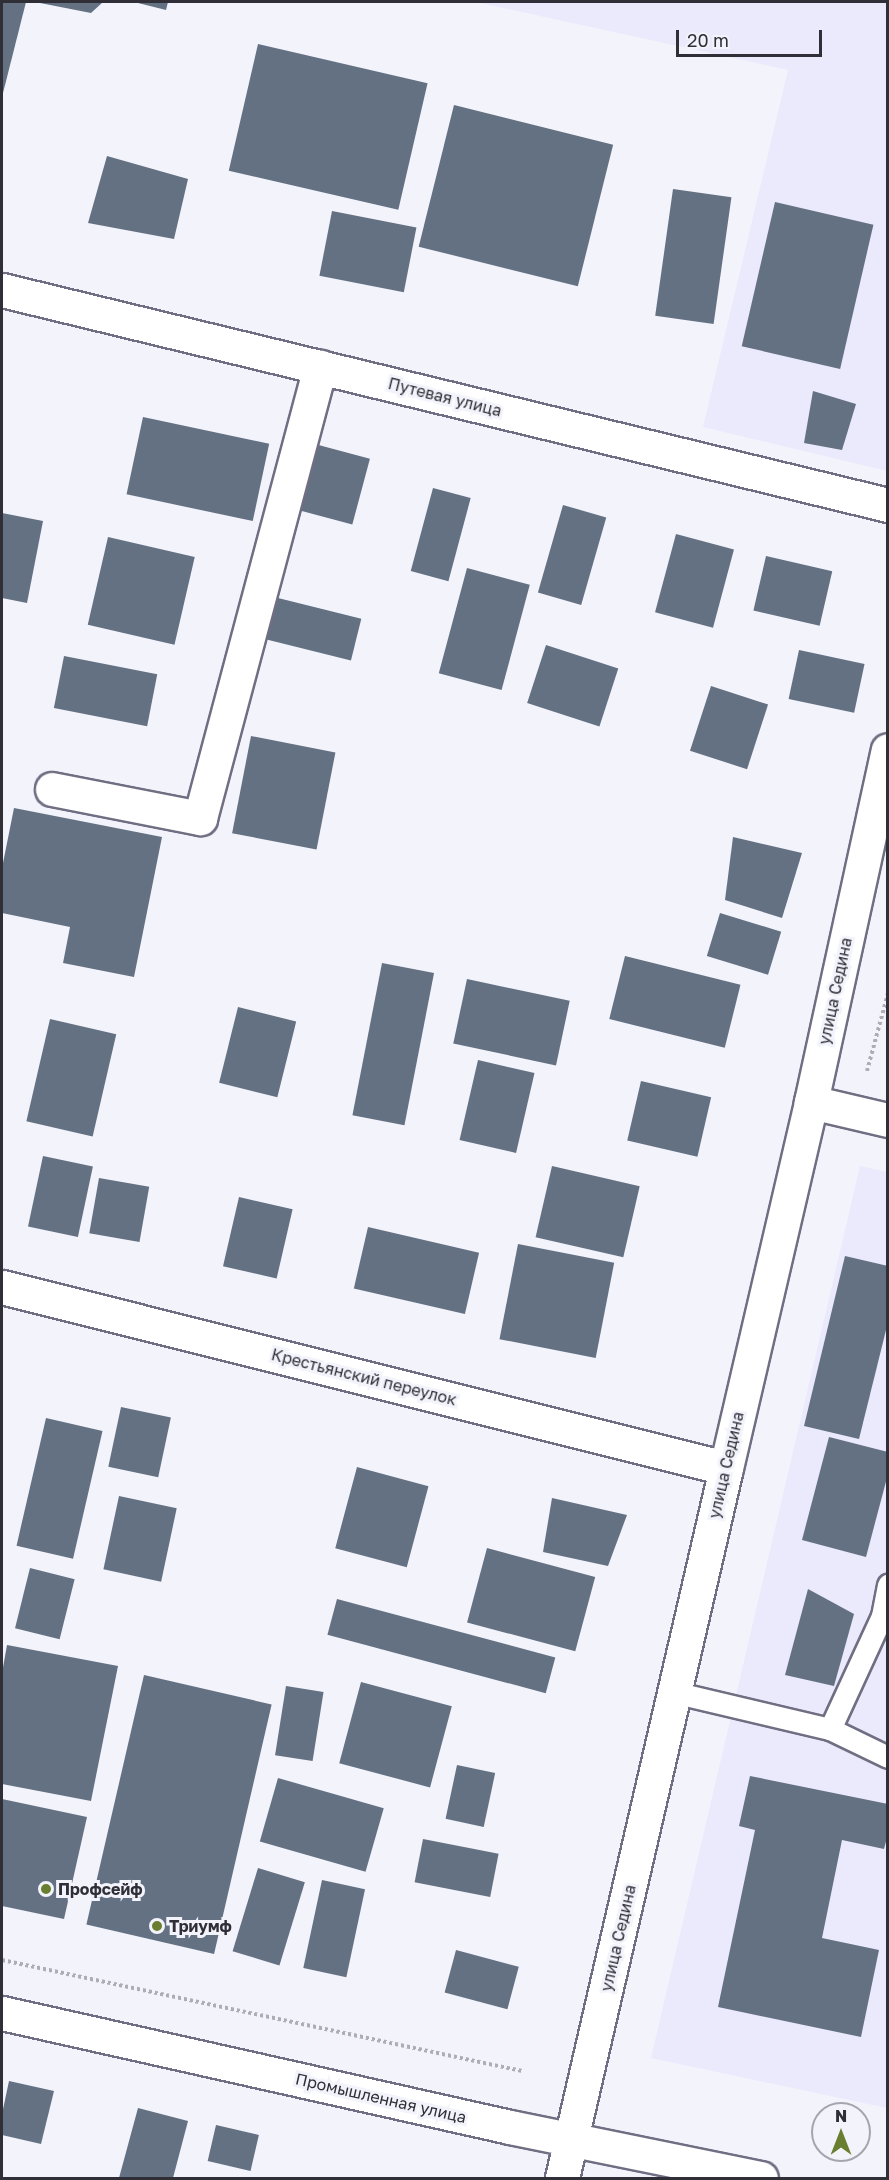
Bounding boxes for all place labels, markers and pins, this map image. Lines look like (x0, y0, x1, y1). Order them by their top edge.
place label: Профсейф (58, 1879, 142, 1899)
marker: Профсейф (39, 1882, 53, 1896)
place label: Триумф (169, 1916, 232, 1936)
marker: Триумф (150, 1919, 164, 1933)

